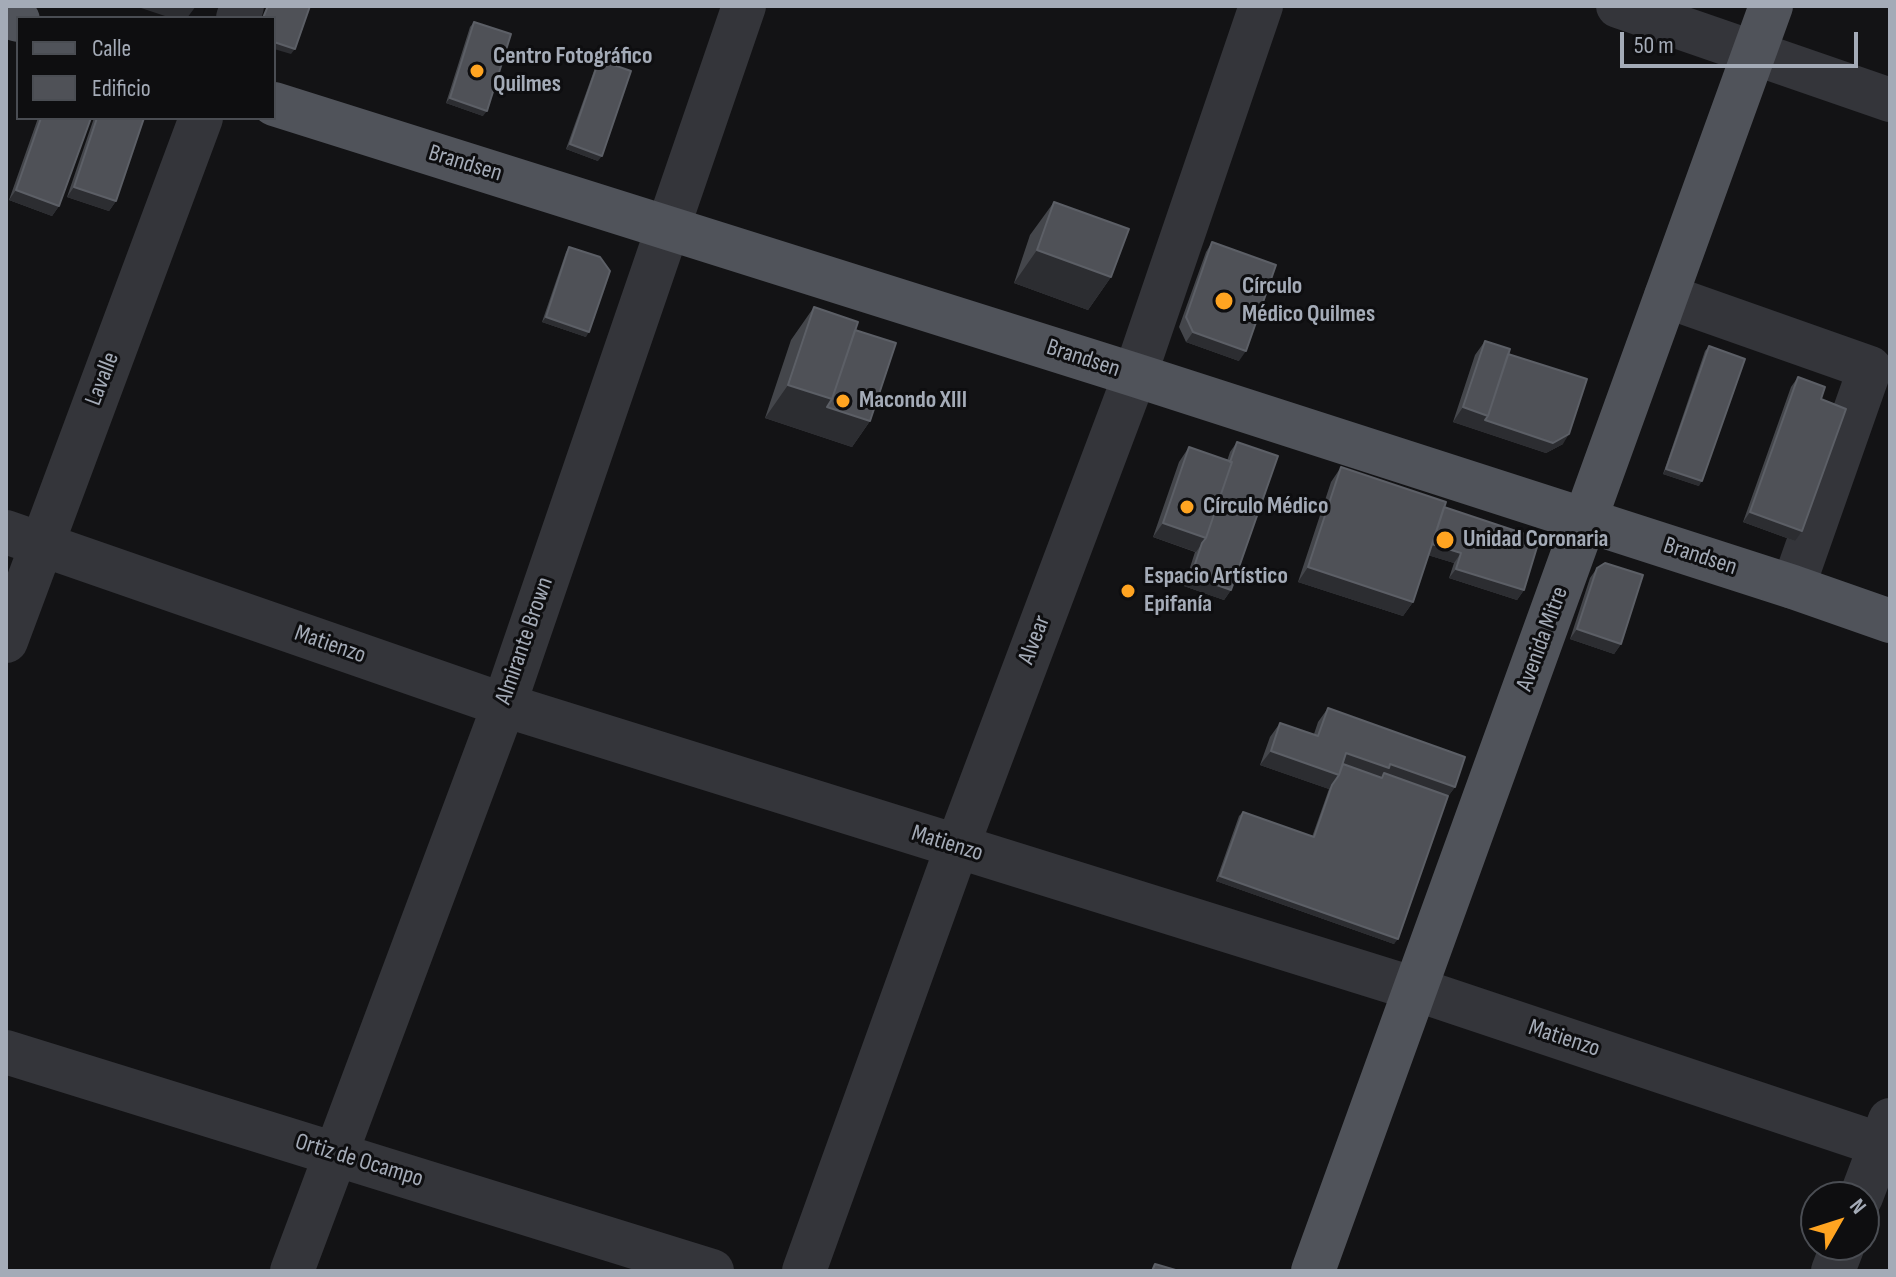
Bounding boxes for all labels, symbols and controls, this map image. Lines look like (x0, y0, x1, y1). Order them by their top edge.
legend (16, 16, 276, 120)
scale bar (1624, 16, 1862, 66)
text: 50 m (1634, 31, 1674, 60)
text: Calle (92, 34, 131, 63)
place label: Centro Fotográfico Quilmes (493, 43, 652, 99)
marker: Centro Fotográfico Quilmes (468, 62, 486, 80)
text: Edificio (92, 74, 151, 103)
street label: Brandsen (425, 139, 505, 189)
place label: Círculo Médico Quilmes (1242, 273, 1375, 329)
marker: Círculo Médico Quilmes (1213, 290, 1235, 312)
street label: Brandsen (1043, 334, 1123, 384)
street label: Lavalle (80, 348, 126, 410)
place label: Macondo XIII (859, 387, 967, 415)
marker: Macondo XIII (834, 392, 852, 410)
place label: Círculo Médico (1203, 493, 1328, 521)
marker: Círculo Médico (1178, 498, 1196, 516)
place label: Unidad Coronaria (1463, 526, 1608, 554)
marker: Unidad Coronaria (1434, 529, 1456, 551)
street label: Brandsen (1660, 532, 1740, 582)
place label: Espacio Artístico Epifanía (1144, 563, 1288, 619)
street label: Almirante Brown (490, 574, 560, 708)
marker: Espacio Artístico Epifanía (1119, 582, 1137, 600)
street label: Avenida Mitre (1511, 583, 1575, 695)
street label: Alvear (1013, 612, 1057, 668)
street label: Matienzo (291, 619, 369, 671)
street label: Matienzo (908, 819, 986, 869)
street label: Matienzo (1525, 1014, 1603, 1064)
street label: Ortiz de Ocampo (292, 1128, 426, 1194)
north arrow (1800, 1181, 1880, 1261)
text: N (1843, 1194, 1872, 1220)

